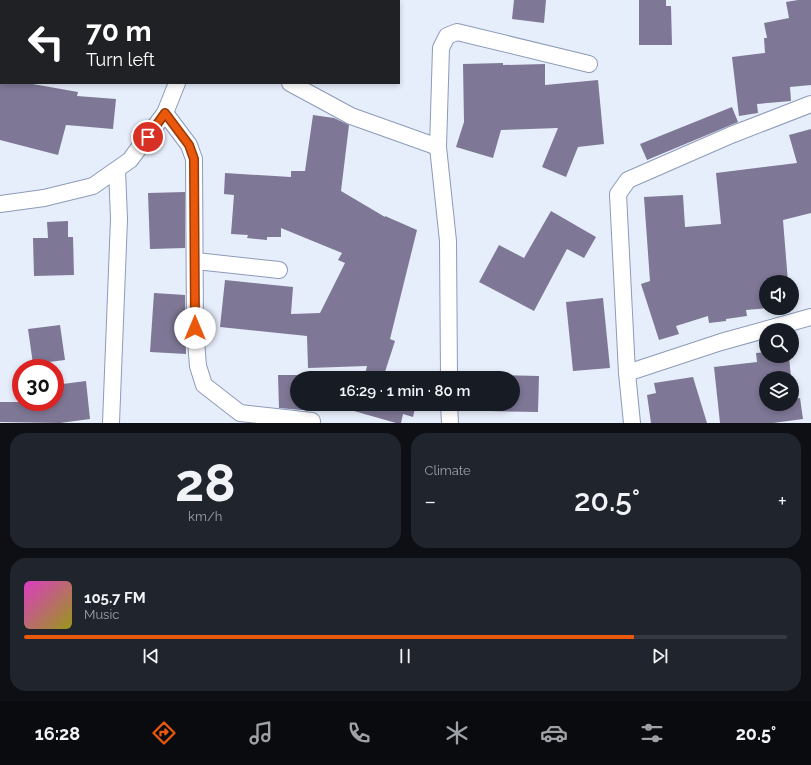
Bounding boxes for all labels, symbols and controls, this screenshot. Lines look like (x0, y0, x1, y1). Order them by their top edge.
text: 70 m (86, 15, 152, 48)
icon: left (20, 16, 72, 68)
text: Turn left (86, 49, 155, 70)
pin (131, 120, 165, 154)
icon: arrive (137, 126, 159, 148)
map controls (759, 275, 799, 411)
button: sound (759, 275, 799, 315)
position arrow (174, 307, 216, 349)
button: search (759, 323, 799, 363)
speed limit sign: 30 (12, 359, 64, 411)
button: layers (759, 371, 799, 411)
text: 16:29 · 1 min · 80 m (340, 382, 470, 400)
text: 28 (175, 452, 236, 513)
text: Climate (425, 463, 471, 478)
text: 20.5° (574, 483, 640, 518)
text: − (425, 488, 436, 514)
text: + (778, 488, 787, 514)
text: km/h (188, 509, 222, 524)
text: 105.7 FM (84, 589, 146, 607)
text: Music (84, 607, 119, 622)
icon: previous (140, 645, 162, 667)
icon: pause (394, 645, 416, 667)
icon: next (649, 645, 671, 667)
icon: directions (150, 719, 178, 747)
icon: music (247, 719, 275, 747)
icon: phone (345, 719, 373, 747)
icon: climate (443, 719, 471, 747)
icon: car (540, 719, 568, 747)
icon: filters (638, 719, 666, 747)
text: 16:28 (35, 723, 80, 744)
text: 20.5° (736, 723, 776, 744)

